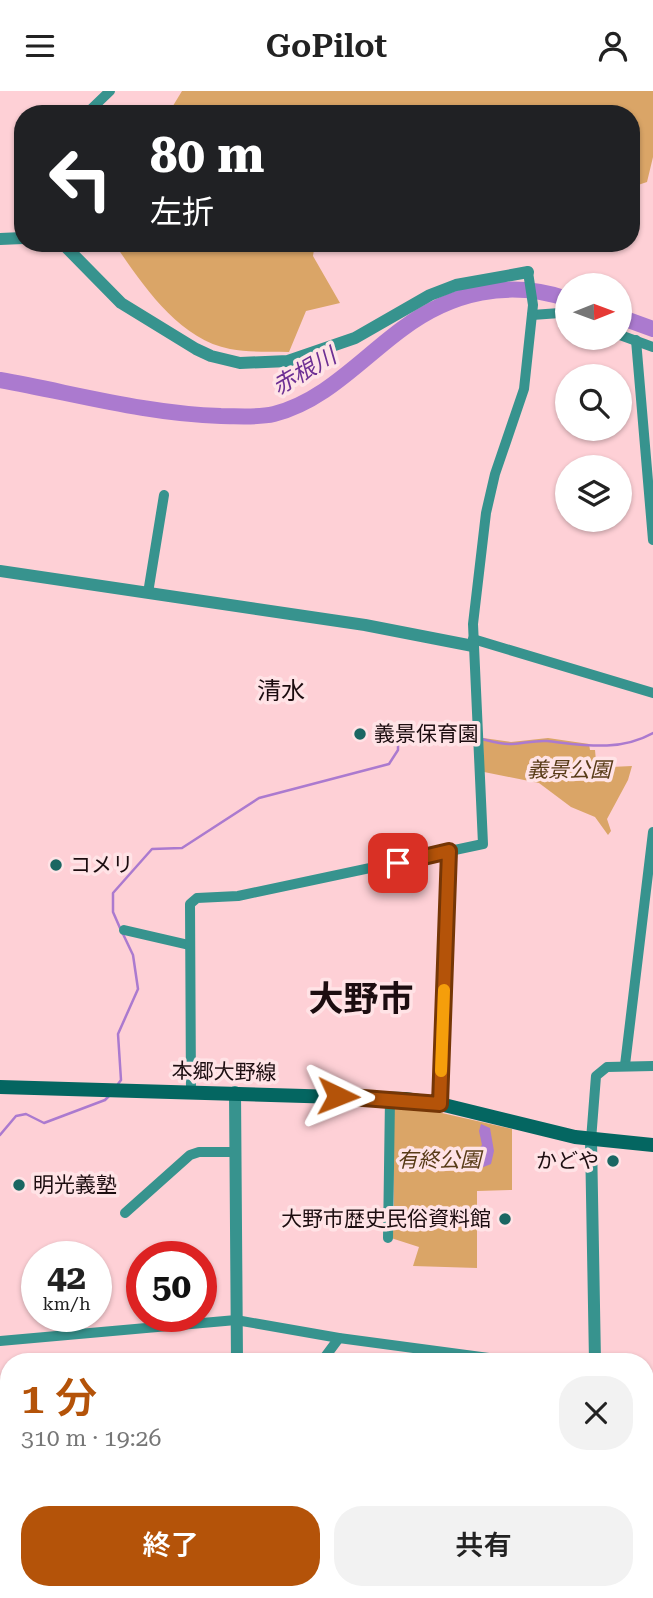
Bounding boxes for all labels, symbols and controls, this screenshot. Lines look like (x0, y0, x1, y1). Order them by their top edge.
icon: menu (21, 27, 59, 65)
text: GoPilot (266, 27, 387, 65)
icon: person (594, 27, 632, 65)
text: 80 m (150, 127, 265, 184)
icon: left (35, 133, 126, 224)
text: 左折 (150, 193, 214, 231)
north arrow (555, 273, 632, 350)
map controls (555, 273, 632, 532)
water label: 赤根川 (268, 341, 343, 400)
button: search (555, 364, 632, 441)
button: layers (555, 455, 632, 532)
district label: 清水 (257, 677, 305, 705)
place label: 義景保育園 (374, 722, 479, 746)
marker: 義景保育園 (352, 726, 368, 742)
park label: 義景公園 (527, 758, 614, 782)
pin (368, 833, 428, 893)
icon: arrive (379, 844, 417, 882)
place label: コメリ (70, 853, 133, 877)
marker: コメリ (48, 857, 64, 873)
district label: 大野市 (308, 979, 414, 1020)
street label: 本郷大野線 (171, 1059, 277, 1085)
position arrow (301, 1059, 375, 1133)
park label: 有終公園 (397, 1148, 484, 1172)
place label: かどや (536, 1149, 599, 1173)
marker: かどや (605, 1153, 621, 1169)
place label: 明光義塾 (33, 1173, 117, 1197)
marker: 明光義塾 (11, 1177, 27, 1193)
place label: 大野市歴史民俗資料館 (281, 1207, 491, 1231)
marker: 大野市歴史民俗資料館 (497, 1211, 513, 1227)
speed limit sign: 50 (126, 1241, 217, 1332)
text: 42 (47, 1257, 86, 1298)
text: km/h (42, 1293, 91, 1314)
text: 1 分 (21, 1374, 97, 1423)
button: close (559, 1376, 633, 1450)
text: 310 m · 19:26 (21, 1425, 161, 1452)
button: 終了 (21, 1506, 320, 1586)
button: 共有 (334, 1506, 633, 1586)

